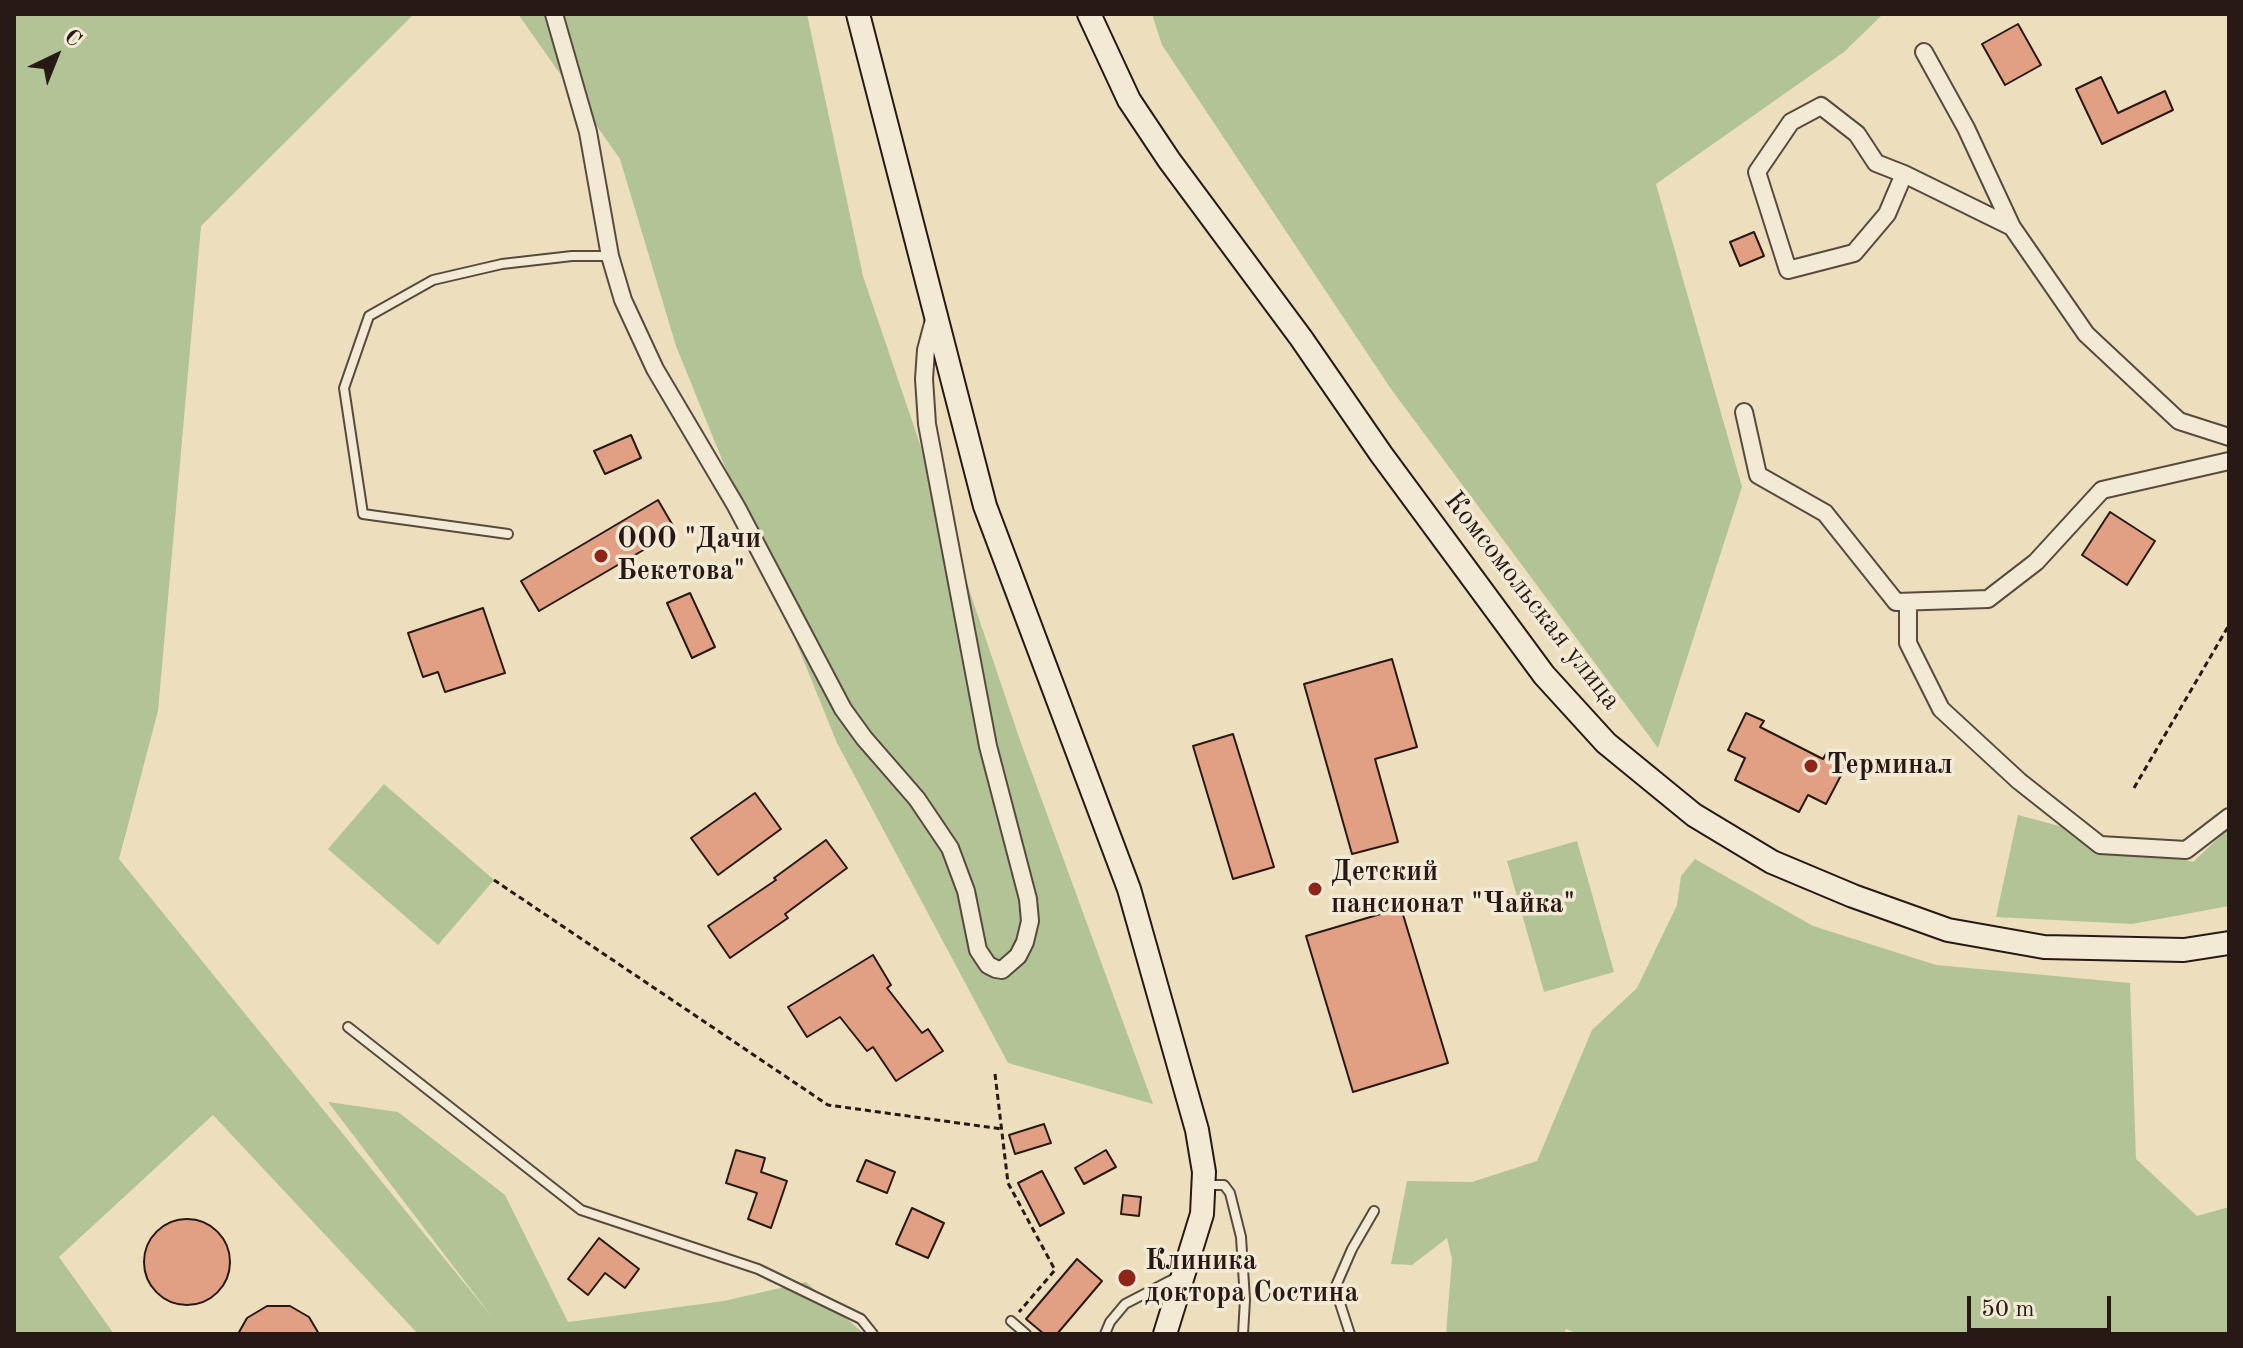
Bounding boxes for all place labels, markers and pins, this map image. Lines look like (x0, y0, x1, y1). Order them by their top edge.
place label: ООО "Дачи Бекетова" (617, 523, 761, 589)
marker: ООО "Дачи Бекетова" (592, 547, 610, 565)
place label: Терминал (1827, 749, 1953, 783)
marker: Терминал (1802, 757, 1820, 775)
place label: Детский пансионат "Чайка" (1331, 856, 1575, 922)
marker: Детский пансионат "Чайка" (1306, 880, 1324, 898)
place label: Клиника доктора Состина (1145, 1245, 1359, 1311)
marker: Клиника доктора Состина (1116, 1267, 1138, 1289)

